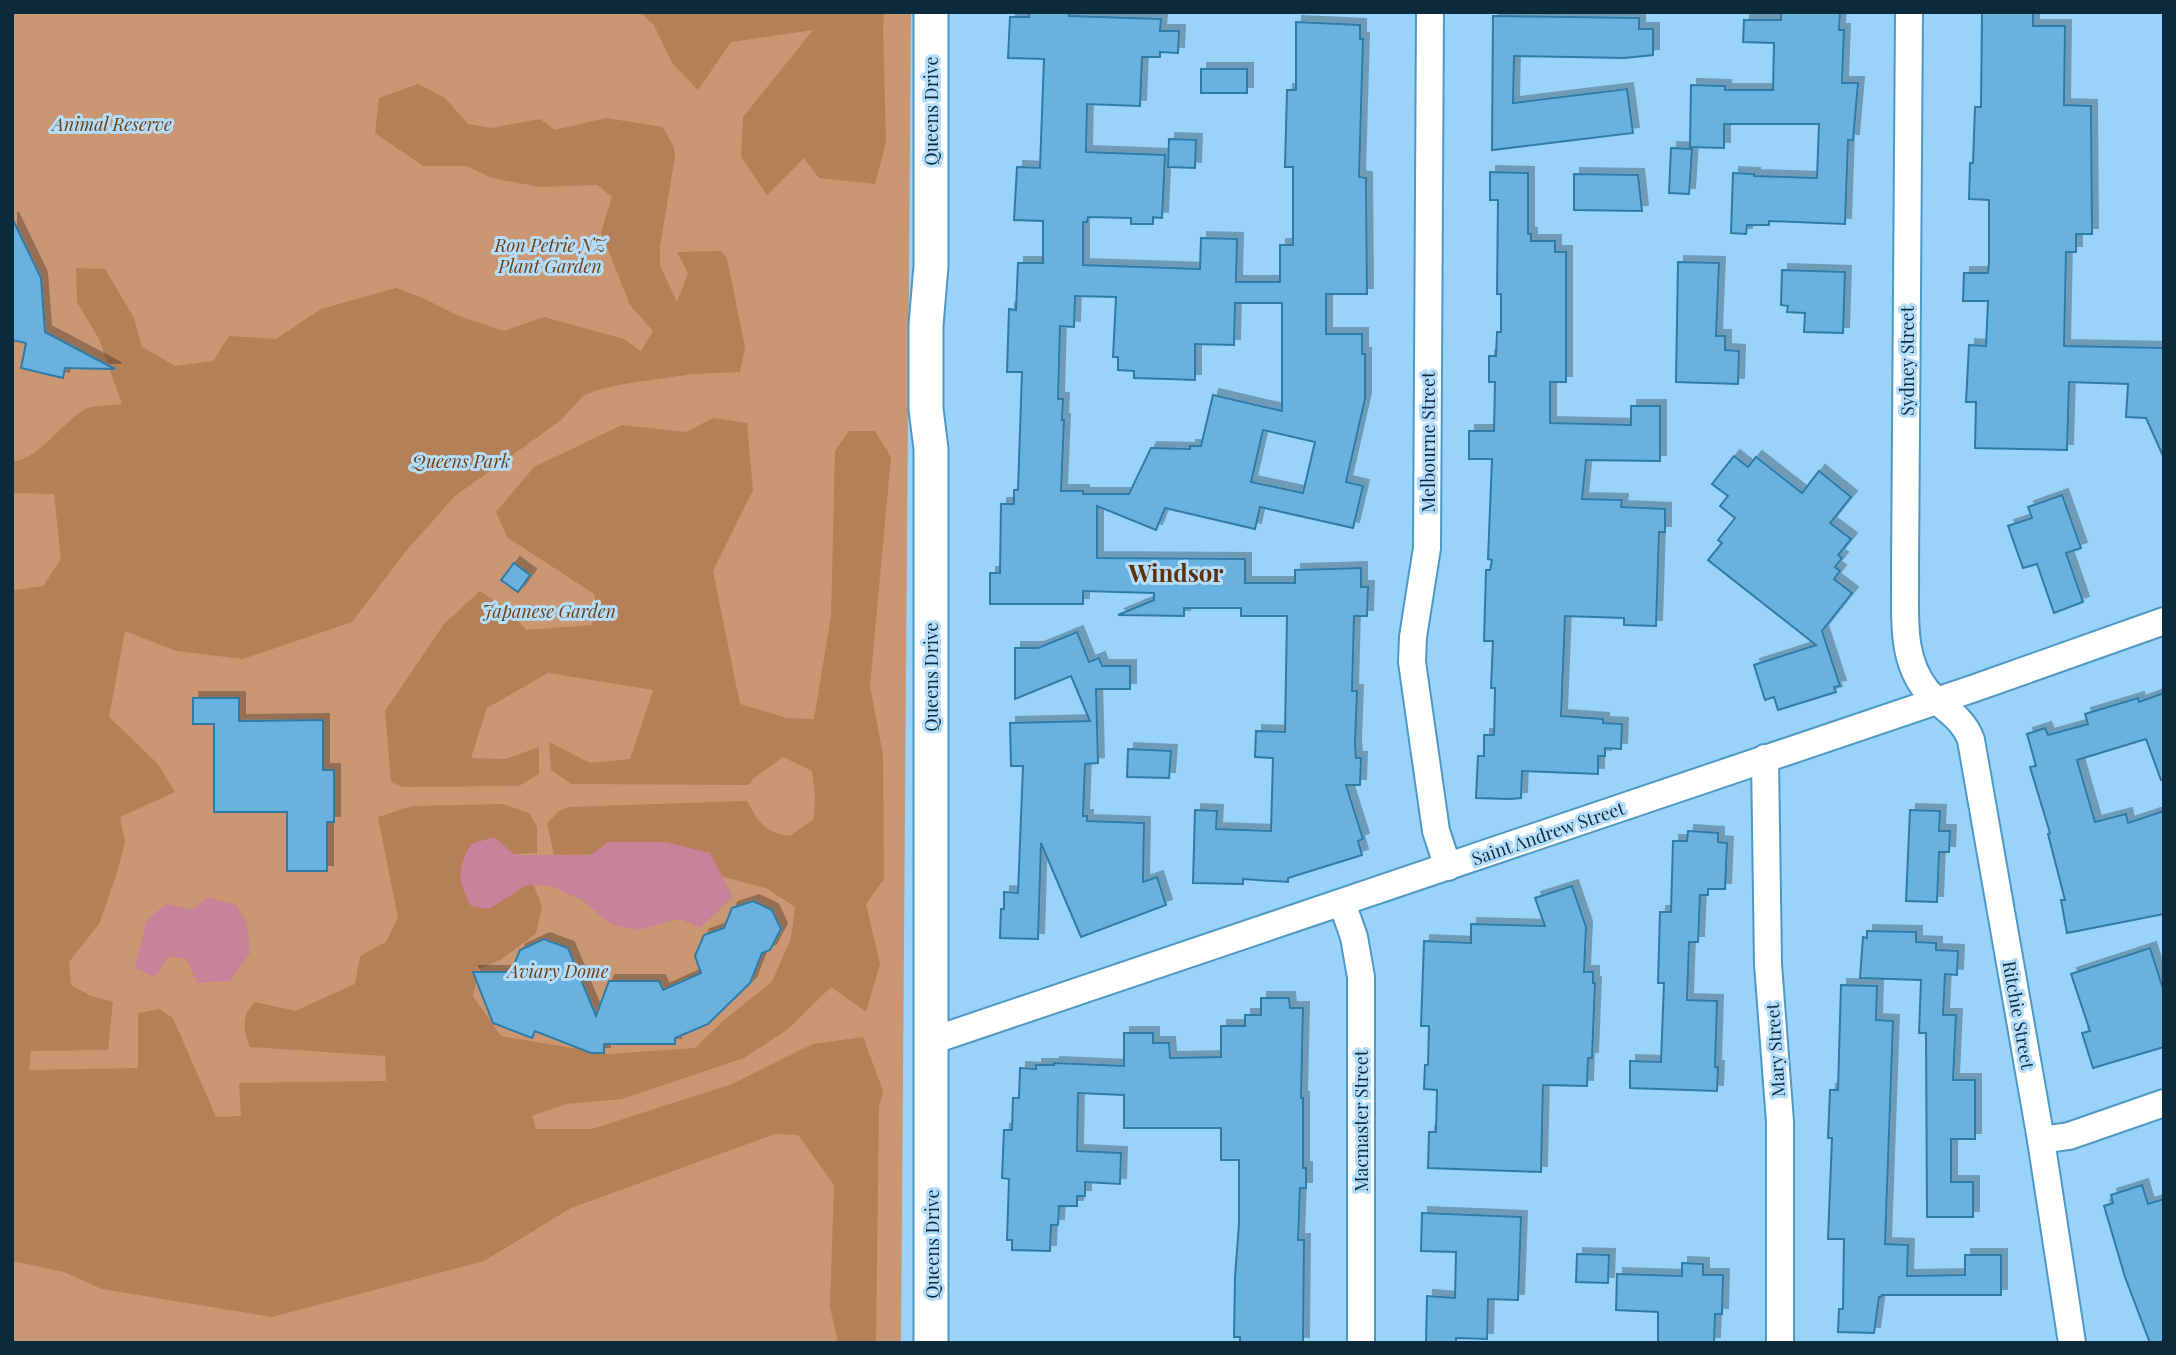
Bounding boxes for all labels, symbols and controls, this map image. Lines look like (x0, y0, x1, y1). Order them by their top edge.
street label: Queens Drive (919, 56, 943, 166)
park label: Animal Reserve (50, 112, 172, 136)
park label: Ron Petrie NZ Plant Garden (494, 233, 608, 278)
street label: Sydney Street (1895, 305, 1919, 416)
street label: Melbourne Street (1416, 371, 1440, 512)
park label: Queens Park (411, 449, 510, 473)
district label: Windsor (1127, 556, 1224, 588)
park label: Japanese Garden (482, 599, 616, 623)
street label: Queens Drive (919, 622, 943, 732)
street label: Saint Andrew Street (1468, 795, 1628, 870)
park label: Aviary Dome (506, 959, 609, 983)
street label: Ritchie Street (1998, 959, 2040, 1072)
street label: Mary Street (1760, 1002, 1790, 1098)
street label: Macmaster Street (1349, 1049, 1373, 1192)
street label: Queens Drive (920, 1189, 944, 1299)

